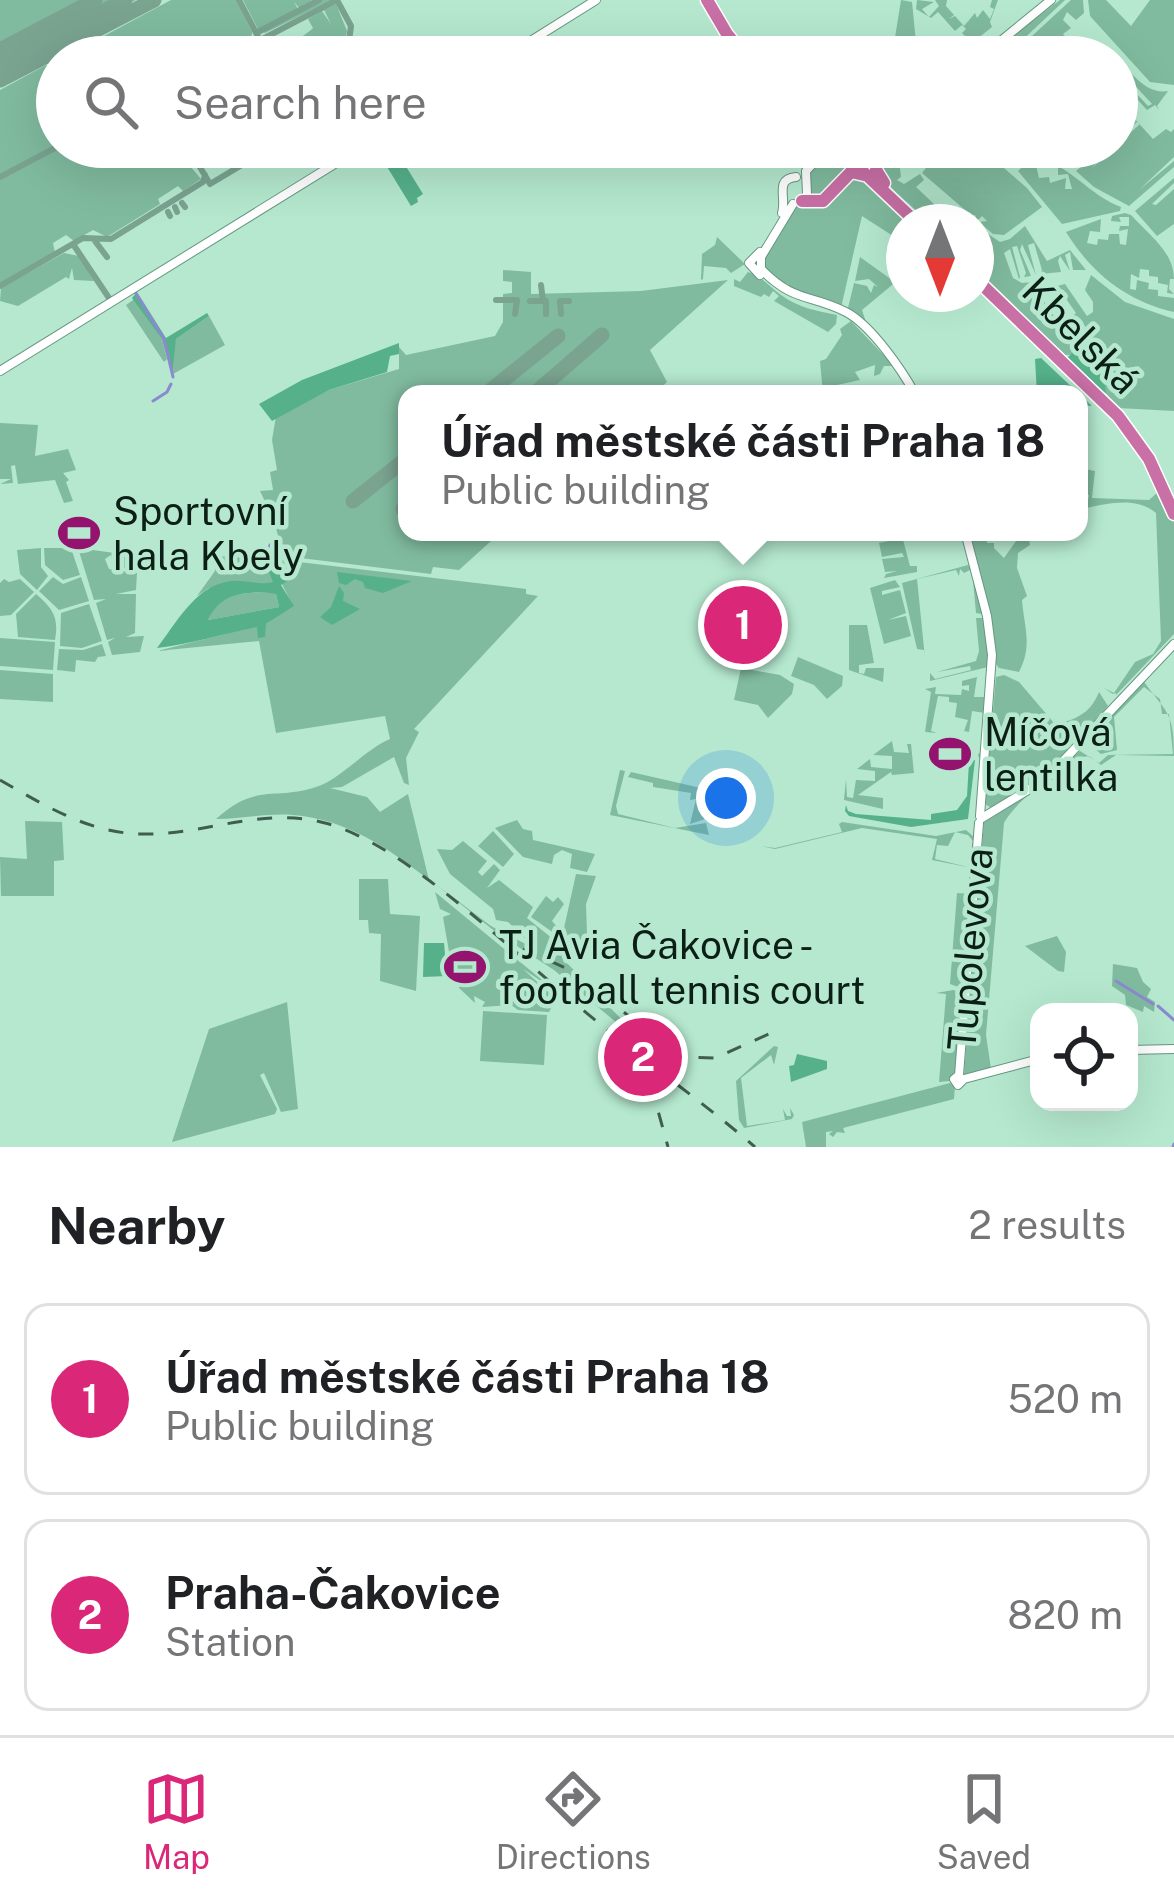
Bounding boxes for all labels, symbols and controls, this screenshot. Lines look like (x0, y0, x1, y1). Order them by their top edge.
search box (36, 36, 1138, 168)
icon: search (78, 69, 144, 135)
text: Search here (174, 76, 427, 129)
north arrow (886, 204, 994, 312)
street label: Kbelská (1013, 267, 1149, 403)
popup (398, 385, 1088, 541)
text: Úřad městské části Praha 18 (441, 414, 1045, 467)
text: Public building (441, 467, 710, 513)
place label: Sportovní hala Kbely (113, 488, 304, 579)
sports icon: Sportovní hala Kbely (56, 510, 102, 556)
pin: 1 (704, 580, 782, 670)
place label: Míčová lentilka (984, 709, 1118, 800)
sports icon: Míčová lentilka (927, 731, 973, 777)
your location (696, 768, 756, 828)
street label: Tupolevova (938, 846, 1002, 1052)
place label: TJ Avia Čakovice - football tennis court (499, 922, 865, 1013)
sports icon: TJ Avia Čakovice - football tennis court (442, 944, 488, 990)
map controls (1030, 1003, 1138, 1111)
button: locate (1030, 1003, 1138, 1111)
pin: 2 (604, 1012, 682, 1102)
text: Nearby (48, 1196, 225, 1255)
text: 2 results (969, 1202, 1126, 1248)
text: Úřad městské části Praha 18 (165, 1350, 770, 1403)
text: 1 (82, 1376, 98, 1422)
text: 520 m (1008, 1376, 1123, 1422)
text: Public building (165, 1403, 435, 1449)
text: Praha-Čakovice (165, 1566, 501, 1619)
text: 2 (78, 1592, 102, 1638)
text: 820 m (1007, 1592, 1123, 1638)
text: Station (165, 1619, 296, 1665)
tab: Map (143, 1766, 210, 1876)
tab: Directions (496, 1766, 651, 1876)
tab: Saved (937, 1766, 1031, 1876)

